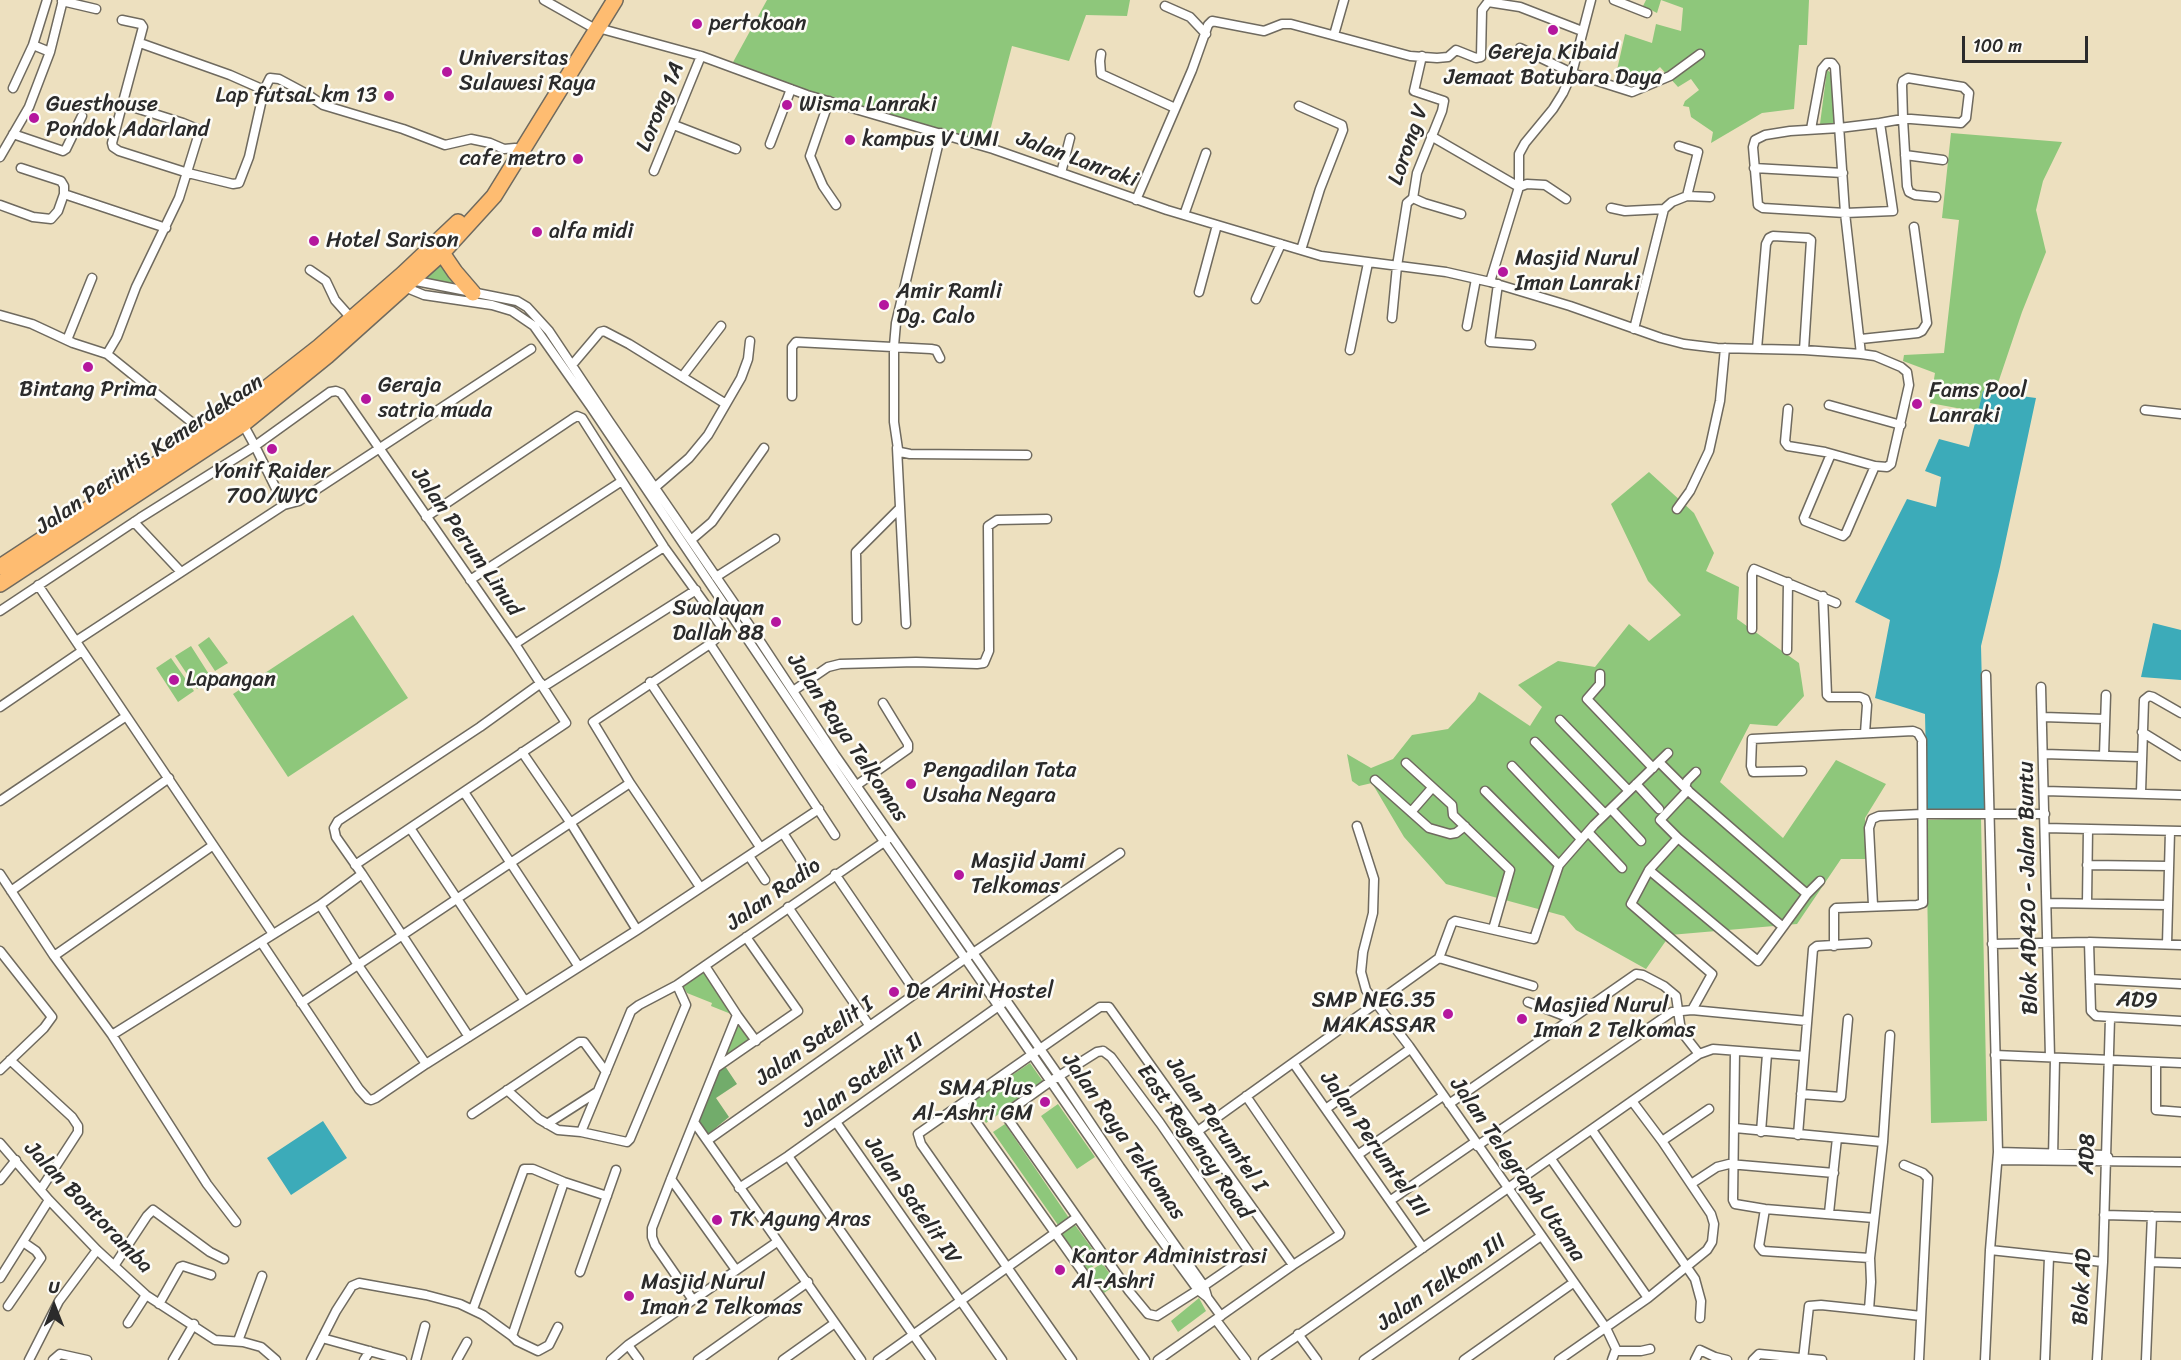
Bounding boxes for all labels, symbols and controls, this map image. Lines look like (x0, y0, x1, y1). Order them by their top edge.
place label: pertokoan (709, 11, 806, 37)
marker: pertokoan (690, 17, 704, 31)
marker: Gereja Kibaid Jemaat Batubara Daya (1546, 23, 1560, 37)
scale bar (1965, 24, 2091, 62)
text: 100 m (1973, 30, 2022, 62)
place label: Gereja Kibaid Jemaat Batubara Daya (1444, 40, 1662, 92)
place label: Universitas Sulawesi Raya (459, 46, 595, 98)
street label: Lorong 1A (631, 58, 691, 156)
marker: Universitas Sulawesi Raya (440, 65, 454, 79)
place label: Lap futsaL km 13 (216, 83, 377, 109)
marker: Lap futsaL km 13 (382, 89, 396, 103)
place label: Guesthouse Pondok Adarland (46, 92, 209, 144)
place label: Wisma Lanraki (799, 92, 937, 118)
marker: Wisma Lanraki (780, 98, 794, 112)
street label: Lorong V (1383, 101, 1435, 189)
marker: Guesthouse Pondok Adarland (27, 111, 41, 125)
street label: Jalan Lanraki (1013, 126, 1141, 194)
place label: kampus V UMI (862, 127, 999, 153)
marker: kampus V UMI (843, 133, 857, 147)
place label: cafe metro (459, 146, 566, 172)
marker: cafe metro (571, 152, 585, 166)
place label: alfa midi (549, 219, 633, 245)
marker: alfa midi (530, 225, 544, 239)
place label: Hotel Sarison (326, 228, 459, 254)
marker: Hotel Sarison (307, 234, 321, 248)
place label: Masjid Nurul Iman Lanraki (1515, 246, 1640, 298)
marker: Masjid Nurul Iman Lanraki (1496, 265, 1510, 279)
place label: Amir Ramli Dg. Calo (896, 279, 1002, 330)
marker: Amir Ramli Dg. Calo (877, 298, 891, 312)
marker: Bintang Prima (81, 360, 95, 374)
street label: Jalan Perintis Kemerdekaan (31, 369, 269, 541)
place label: Geraja satria muda (378, 373, 492, 424)
place label: Bintang Prima (19, 377, 157, 403)
place label: Fams Pool Lanraki (1929, 378, 2027, 430)
marker: Geraja satria muda (359, 392, 373, 406)
marker: Fams Pool Lanraki (1910, 397, 1924, 411)
marker: Yonif Raider 700/WYC (265, 442, 279, 456)
place label: Yonif Raider 700/WYC (214, 459, 330, 511)
street label: Jalan Perum Linud (405, 462, 527, 622)
place label: Swalayan Dallah 88 (672, 596, 764, 648)
marker: Swalayan Dallah 88 (769, 615, 783, 629)
street label: Jalan Raya Telkomas (781, 649, 913, 827)
place label: Lapangan (186, 667, 276, 693)
marker: Lapangan (167, 673, 181, 687)
place label: Pengadilan Tata Usaha Negara (923, 758, 1076, 810)
street label: Blok AD420 - Jalan Buntu (2014, 761, 2044, 1015)
marker: Pengadilan Tata Usaha Negara (904, 777, 918, 791)
place label: Masjid Jami Telkomas (971, 849, 1085, 900)
street label: Jalan Radio (722, 853, 826, 937)
marker: Masjid Jami Telkomas (952, 868, 966, 882)
place label: De Arini Hostel (906, 979, 1053, 1005)
marker: De Arini Hostel (887, 985, 901, 999)
street label: AD9 (2116, 987, 2158, 1015)
place label: SMP NEG.35 MAKASSAR (1312, 988, 1436, 1040)
street label: Jalan Satelit I (751, 992, 879, 1092)
place label: Masjied Nurul Iman 2 Telkomas (1534, 993, 1695, 1044)
marker: SMP NEG.35 MAKASSAR (1441, 1007, 1455, 1021)
marker: Masjied Nurul Iman 2 Telkomas (1515, 1012, 1529, 1026)
street label: Jalan Satelit II (797, 1028, 929, 1134)
street label: Jalan Raya Telkomas (1056, 1049, 1190, 1225)
street label: Jalan Perumtel I (1160, 1052, 1272, 1198)
street label: East Regency Road (1131, 1060, 1257, 1224)
street label: Jalan Perumtel III (1314, 1067, 1434, 1223)
street label: Jalan Telegraph Utama (1443, 1073, 1591, 1267)
place label: SMA Plus Al-Ashri GM (913, 1076, 1033, 1128)
marker: SMA Plus Al-Ashri GM (1038, 1095, 1052, 1109)
street label: Jalan Satelit IV (858, 1132, 966, 1270)
street label: AD8 (2074, 1133, 2102, 1175)
street label: Jalan Bontoramba (18, 1136, 158, 1280)
place label: TK Agung Aras (729, 1207, 871, 1233)
marker: TK Agung Aras (710, 1213, 724, 1227)
street label: Jalan Telkom III (1372, 1229, 1512, 1337)
place label: Kantor Administrasi Al-Ashri (1072, 1244, 1267, 1296)
street label: Blok AD (2068, 1248, 2098, 1326)
marker: Kantor Administrasi Al-Ashri (1053, 1263, 1067, 1277)
place label: Masjid Nurul Iman 2 Telkomas (641, 1270, 802, 1322)
text: U (49, 1273, 59, 1302)
north arrow (24, 1276, 84, 1336)
marker: Masjid Nurul Iman 2 Telkomas (622, 1289, 636, 1303)

